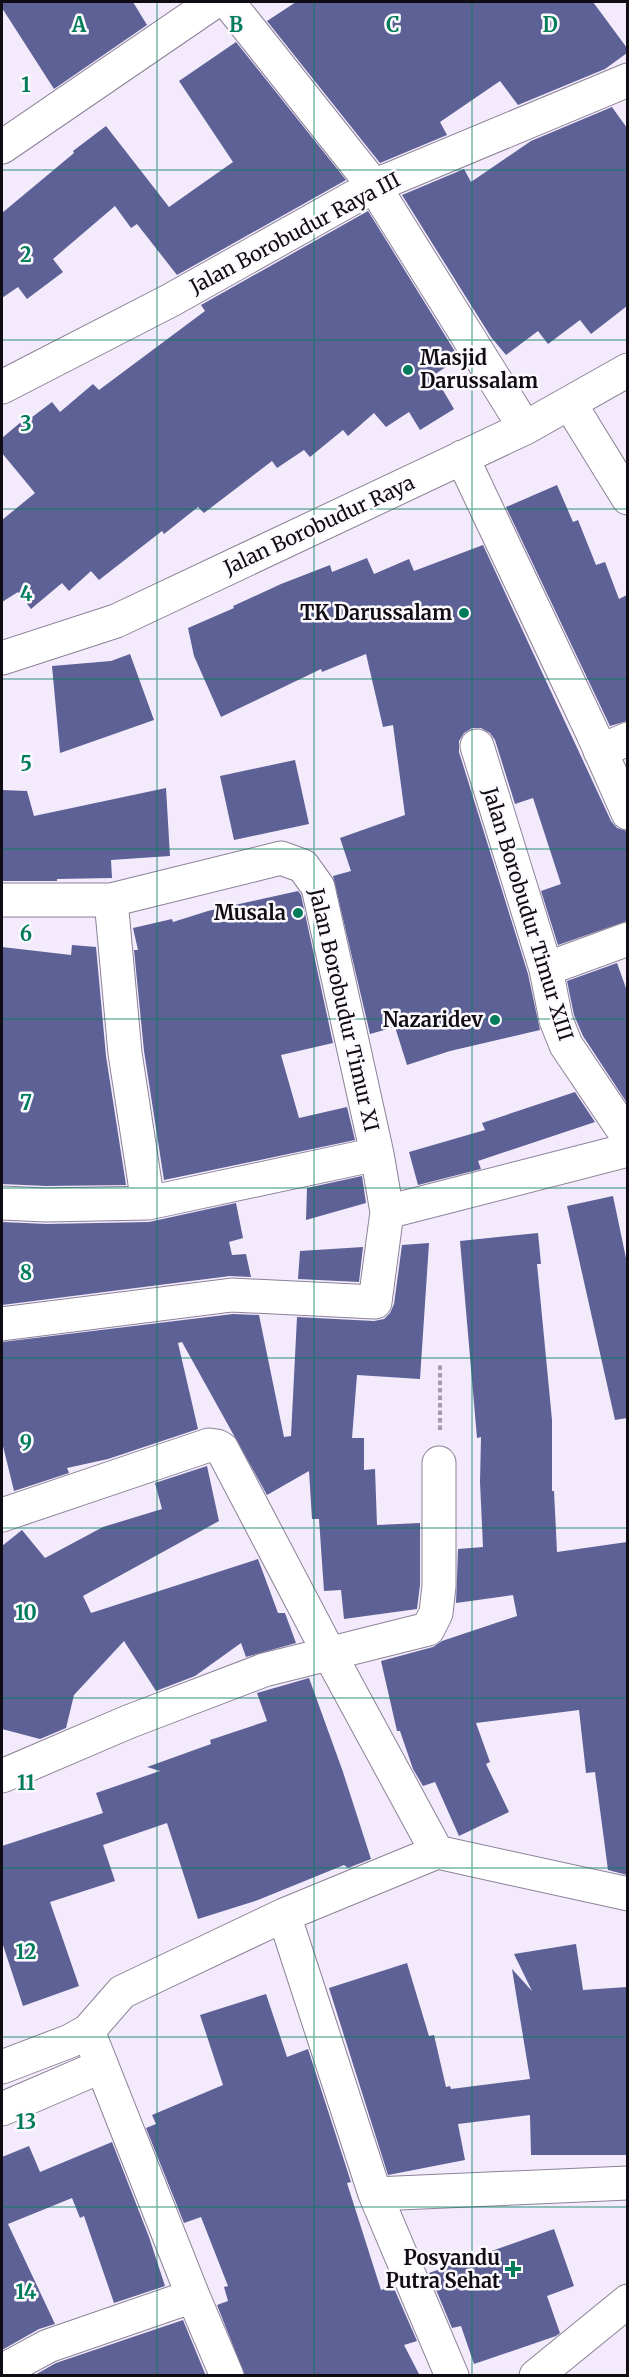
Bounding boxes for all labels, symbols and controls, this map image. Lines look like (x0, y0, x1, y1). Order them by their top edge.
text: A (71, 12, 87, 37)
text: B (229, 12, 243, 37)
text: C (386, 12, 400, 37)
text: D (542, 12, 558, 37)
text: 1 (21, 72, 31, 97)
street label: Jalan Borobudur Raya III (184, 166, 404, 299)
text: 2 (20, 242, 32, 267)
place label: Masjid Darussalam (420, 345, 538, 393)
marker: Masjid Darussalam (401, 363, 415, 377)
text: 3 (20, 411, 32, 436)
street label: Jalan Borobudur Raya (219, 469, 418, 580)
text: 4 (20, 581, 33, 606)
place label: TK Darussalam (300, 600, 452, 625)
marker: TK Darussalam (457, 606, 471, 620)
text: 5 (20, 751, 32, 776)
street label: Jalan Borobudur Timur XIII (478, 783, 579, 1044)
street label: Jalan Borobudur Timur XI (304, 885, 385, 1134)
place label: Musala (214, 900, 286, 925)
marker: Musala (291, 906, 305, 920)
text: 6 (20, 921, 32, 946)
place label: Nazaridev (383, 1007, 483, 1032)
marker: Nazaridev (488, 1013, 502, 1027)
text: 7 (20, 1090, 32, 1115)
text: 8 (20, 1260, 32, 1285)
text: 9 (20, 1430, 32, 1455)
text: 10 (15, 1600, 37, 1625)
text: 11 (17, 1770, 35, 1795)
text: 12 (16, 1939, 37, 1964)
text: 13 (16, 2109, 36, 2134)
place label: Posyandu Putra Sehat (386, 2245, 500, 2293)
marker: Posyandu Putra Sehat (504, 2260, 522, 2278)
text: 14 (16, 2279, 37, 2304)

